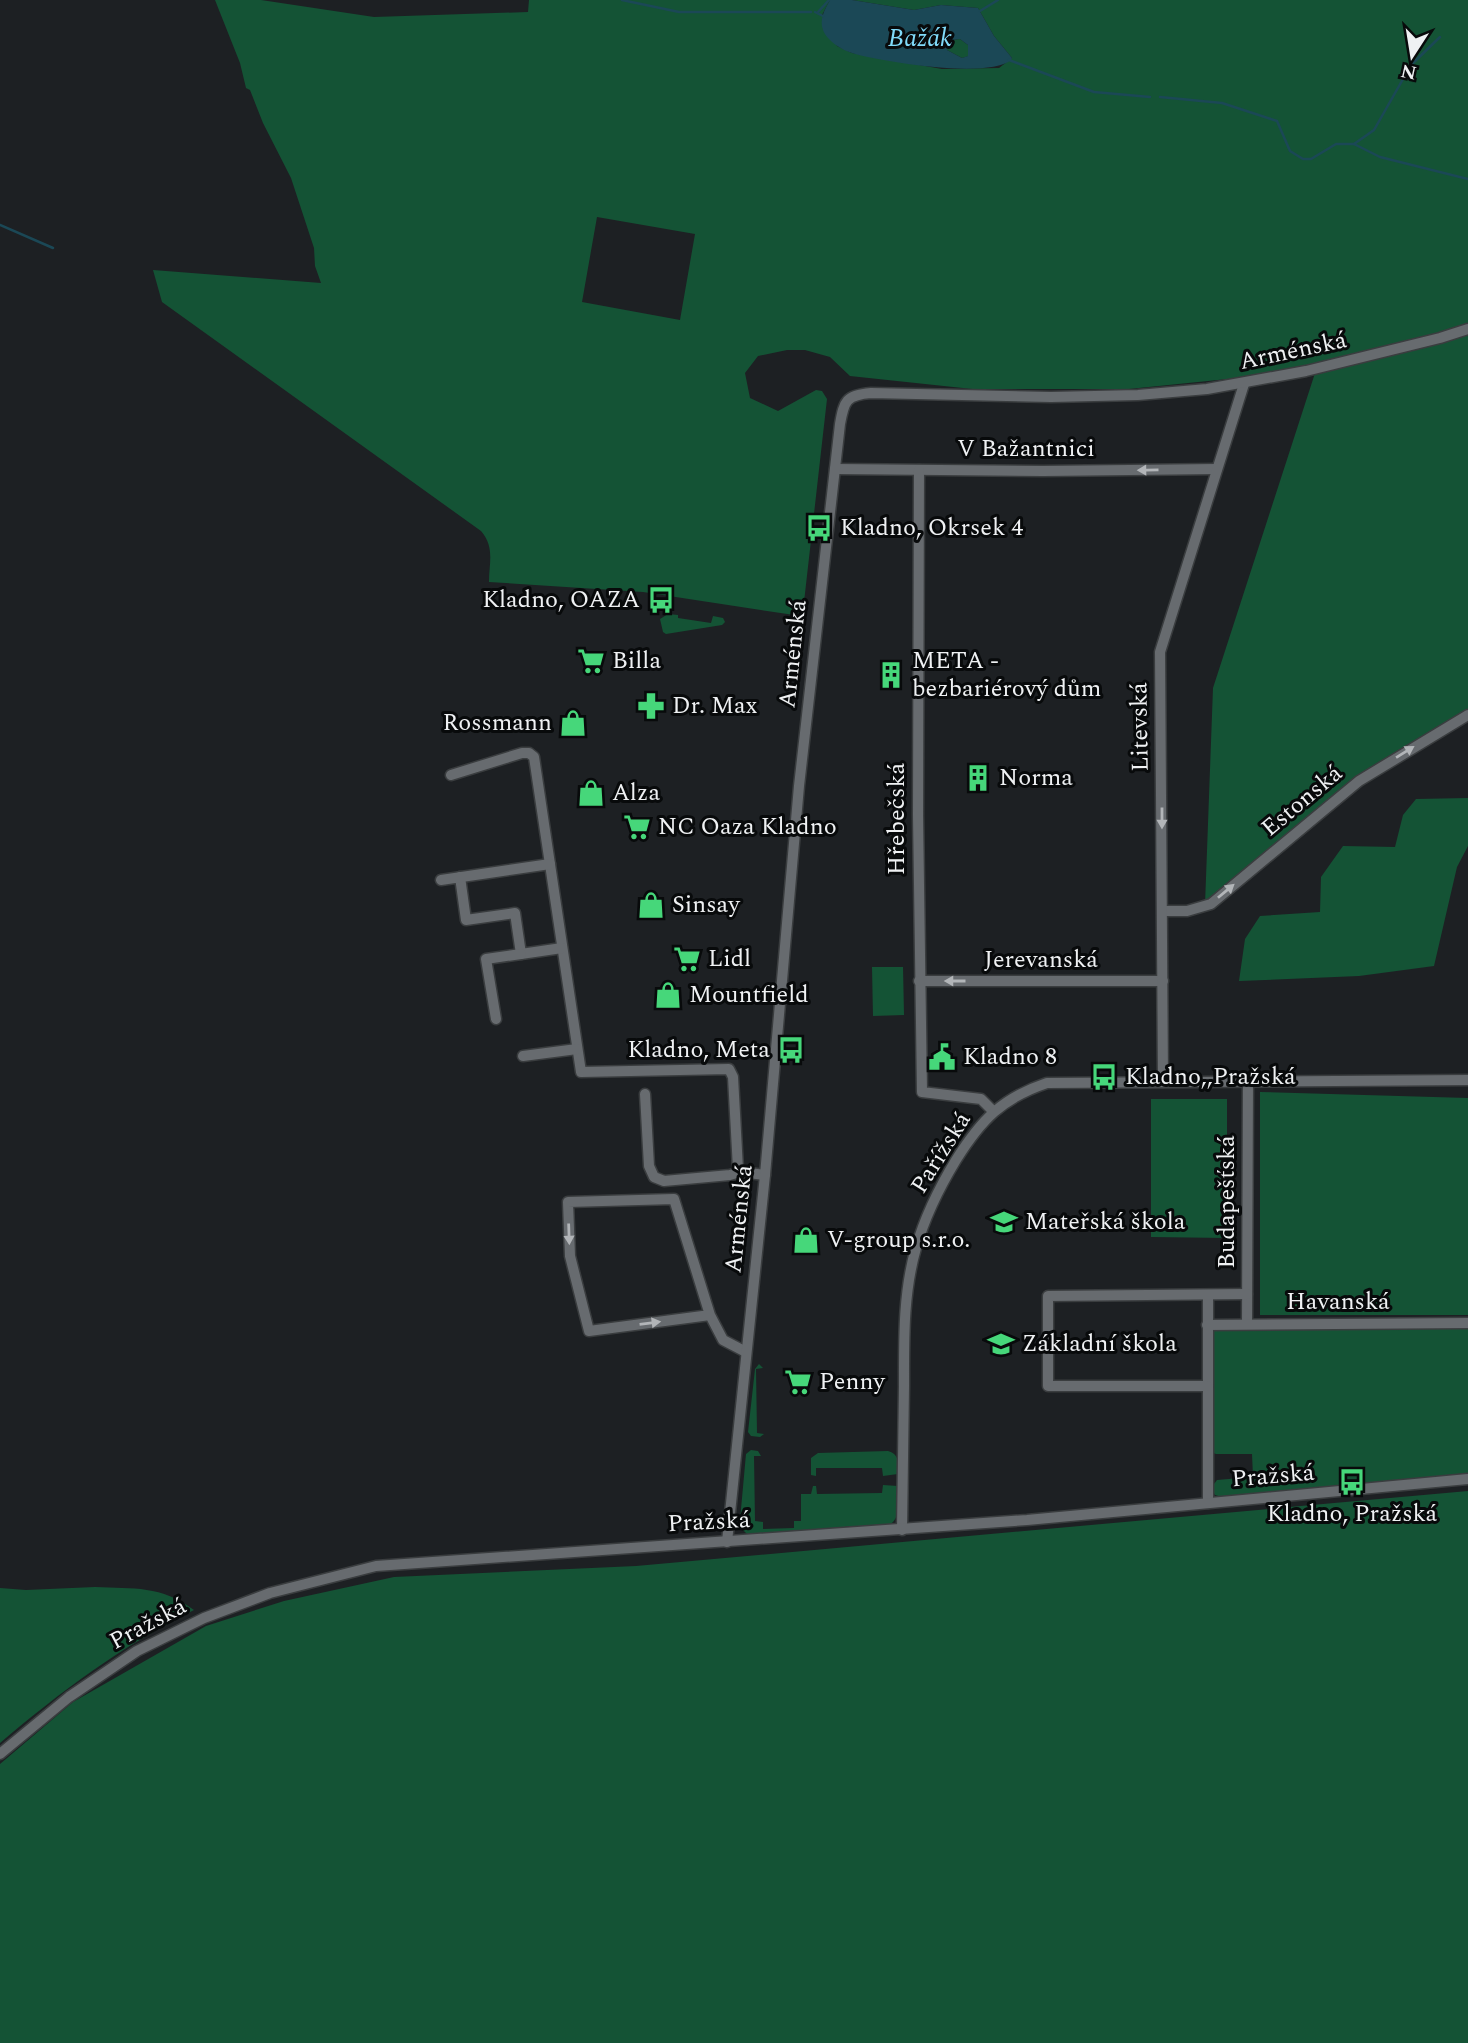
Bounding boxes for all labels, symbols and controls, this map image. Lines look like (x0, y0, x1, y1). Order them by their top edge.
water label: Bažák (888, 18, 952, 58)
north arrow (1377, 21, 1447, 91)
text: N (1398, 55, 1419, 87)
street label: Arménská (1236, 322, 1350, 380)
street label: V Bažantnici (957, 431, 1095, 467)
one-way arrow (1137, 464, 1159, 476)
place label: Kladno, Okrsek 4 (840, 510, 1023, 546)
bus stop icon: Kladno, Okrsek 4 (804, 513, 834, 543)
place label: Kladno, OAZA (482, 582, 640, 618)
bus stop icon: Kladno, OAZA (646, 585, 676, 615)
street label: Arménská (769, 598, 817, 710)
place label: Billa (612, 643, 661, 679)
place label: META - bezbariérový dům (912, 643, 1101, 707)
supermarket icon: Billa (576, 646, 606, 676)
building icon: META - bezbariérový dům (876, 660, 906, 690)
street label: Litevská (1121, 682, 1159, 772)
place label: Dr. Max (672, 688, 758, 724)
pharmacy icon: Dr. Max (636, 691, 666, 721)
place label: Rossmann (442, 705, 552, 741)
shop icon: Rossmann (558, 708, 588, 738)
one-way arrow (1396, 746, 1415, 759)
street label: Estonská (1254, 756, 1351, 846)
place label: Norma (999, 760, 1073, 796)
street label: Hřebečská (879, 763, 915, 875)
building icon: Norma (963, 763, 993, 793)
place label: Alza (612, 775, 660, 811)
shop icon: Alza (576, 778, 606, 808)
one-way arrow (1156, 808, 1168, 830)
place label: NC Oaza Kladno (658, 809, 837, 845)
supermarket icon: NC Oaza Kladno (622, 812, 652, 842)
one-way arrow (1217, 884, 1235, 899)
place label: Sinsay (672, 887, 741, 923)
shop icon: Sinsay (636, 890, 666, 920)
place label: Lidl (708, 941, 751, 977)
street label: Jerevanská (984, 942, 1098, 978)
supermarket icon: Lidl (672, 944, 702, 974)
one-way arrow (943, 975, 965, 987)
place label: Mountfield (689, 977, 809, 1013)
shop icon: Mountfield (653, 980, 683, 1010)
place label: Kladno, Meta (627, 1032, 770, 1068)
bus stop icon: Kladno, Meta (776, 1035, 806, 1065)
place label: Kladno 8 (963, 1039, 1057, 1075)
public building icon: Kladno 8 (927, 1042, 957, 1072)
place label: Kladno,,Pražská (1125, 1059, 1296, 1095)
bus stop icon: Kladno,,Pražská (1089, 1062, 1119, 1092)
street label: Pařížská (902, 1105, 980, 1201)
street label: Budapešťská (1209, 1135, 1245, 1269)
street label: Arménská (715, 1163, 763, 1275)
place label: Mateřská škola (1025, 1204, 1186, 1240)
school or university icon: Mateřská škola (989, 1207, 1019, 1237)
place label: V-group s.r.o. (827, 1222, 970, 1258)
one-way arrow (564, 1223, 575, 1245)
shop icon: V-group s.r.o. (791, 1225, 821, 1255)
street label: Havanská (1286, 1284, 1390, 1320)
one-way arrow (639, 1317, 661, 1328)
place label: Základní škola (1022, 1326, 1177, 1362)
school or university icon: Základní škola (986, 1329, 1016, 1359)
place label: Penny (819, 1364, 886, 1400)
supermarket icon: Penny (783, 1367, 813, 1397)
street label: Pražská (1230, 1454, 1316, 1498)
bus stop icon: Kladno, Pražská (1337, 1467, 1367, 1497)
place label: Kladno, Pražská (1267, 1496, 1438, 1532)
street label: Pražská (667, 1502, 752, 1542)
street label: Pražská (103, 1588, 193, 1659)

